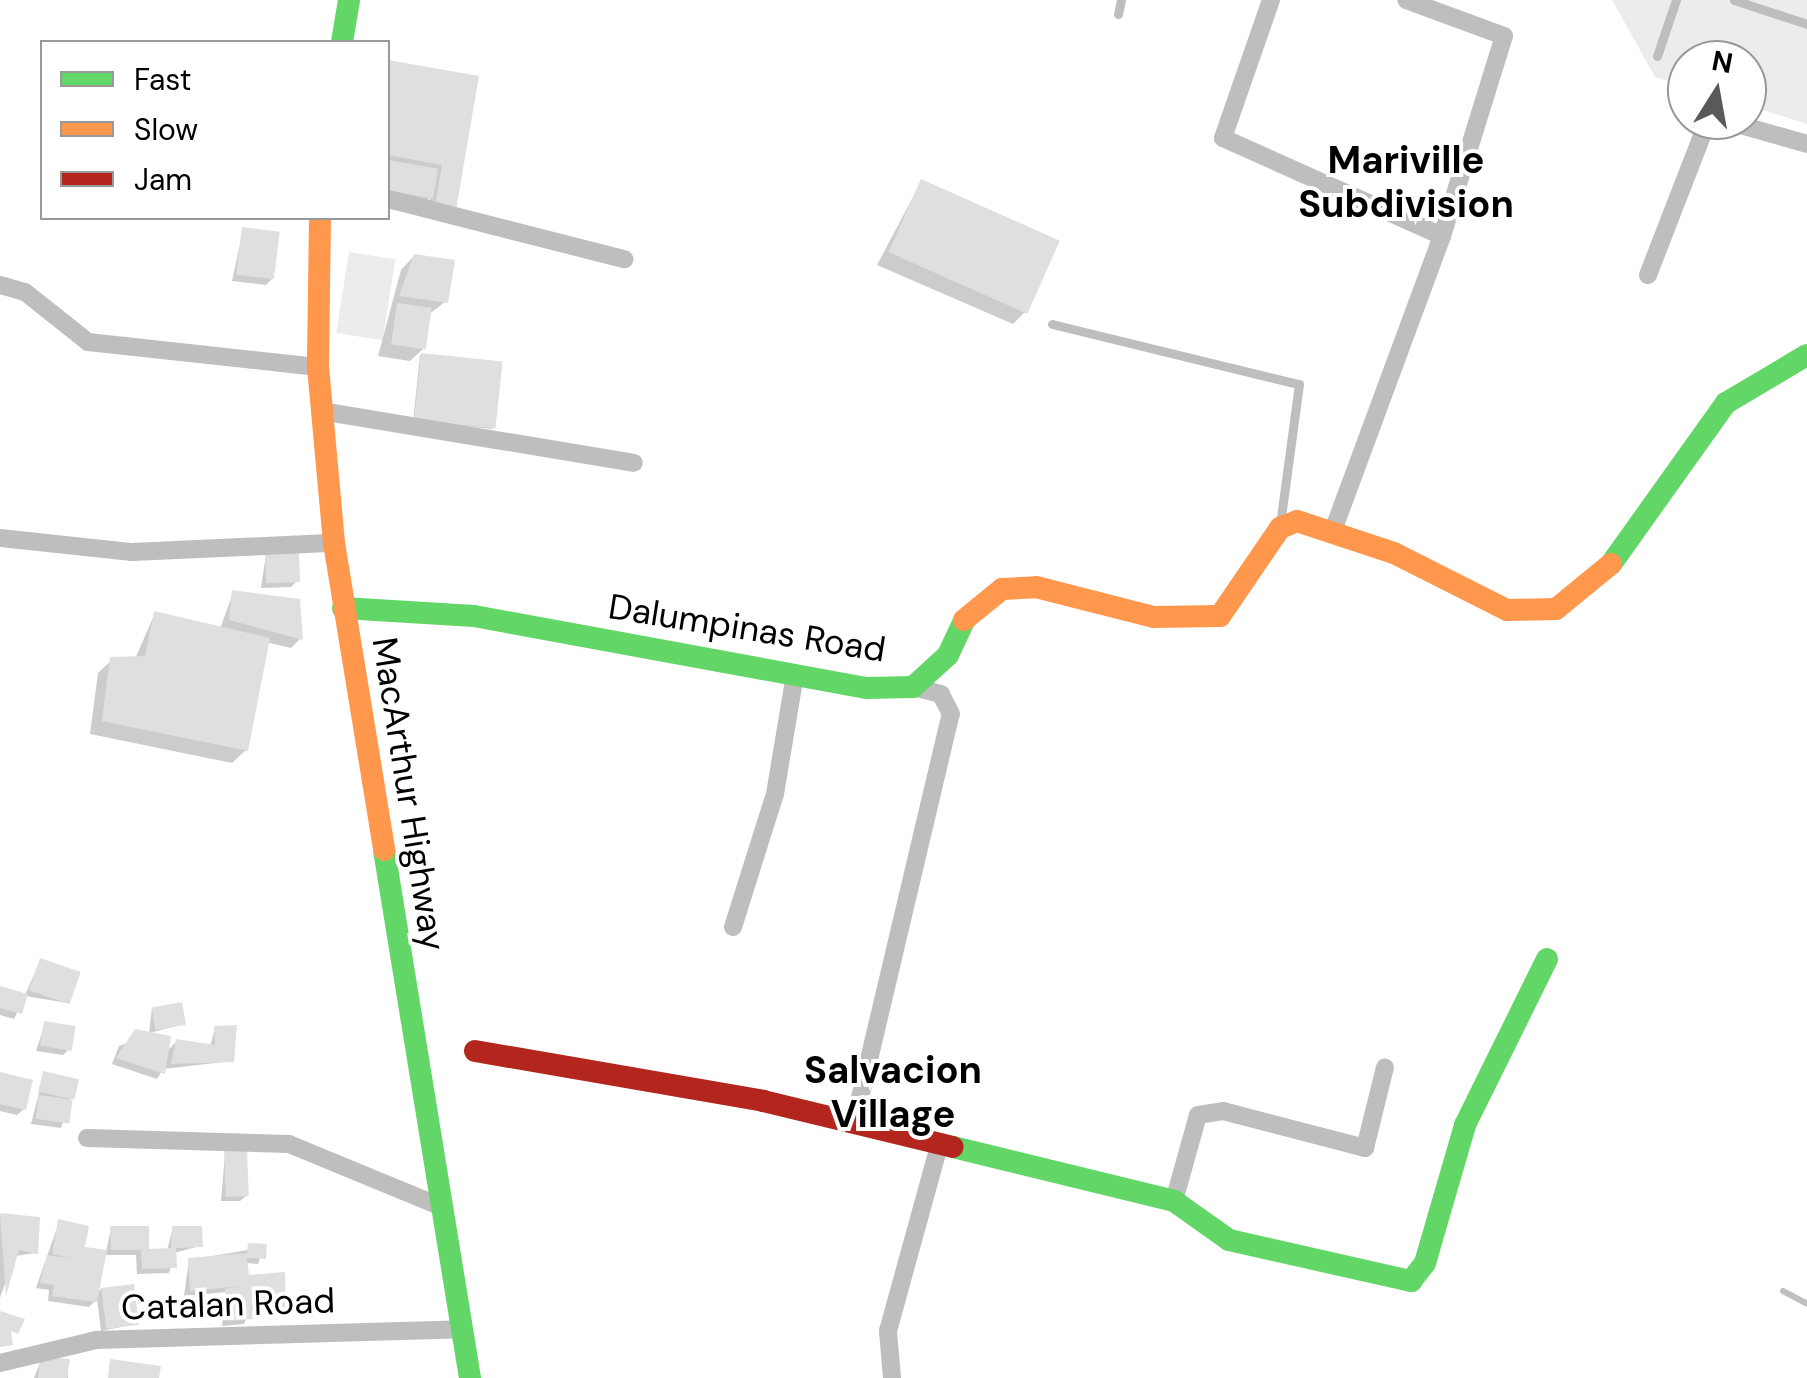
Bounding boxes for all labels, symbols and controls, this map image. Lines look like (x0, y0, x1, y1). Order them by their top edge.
legend (40, 40, 390, 220)
north arrow (1667, 40, 1767, 140)
text: N (1709, 42, 1736, 82)
text: Fast (134, 60, 192, 99)
text: Slow (134, 110, 198, 149)
district label: Mariville Subdivision (1298, 138, 1514, 228)
text: Jam (134, 160, 192, 199)
street label: Dalumpinas Road (605, 585, 889, 671)
street label: MacArthur Highway (363, 634, 455, 954)
district label: Salvacion Village (804, 1048, 982, 1138)
street label: Catalan Road (120, 1279, 336, 1329)

